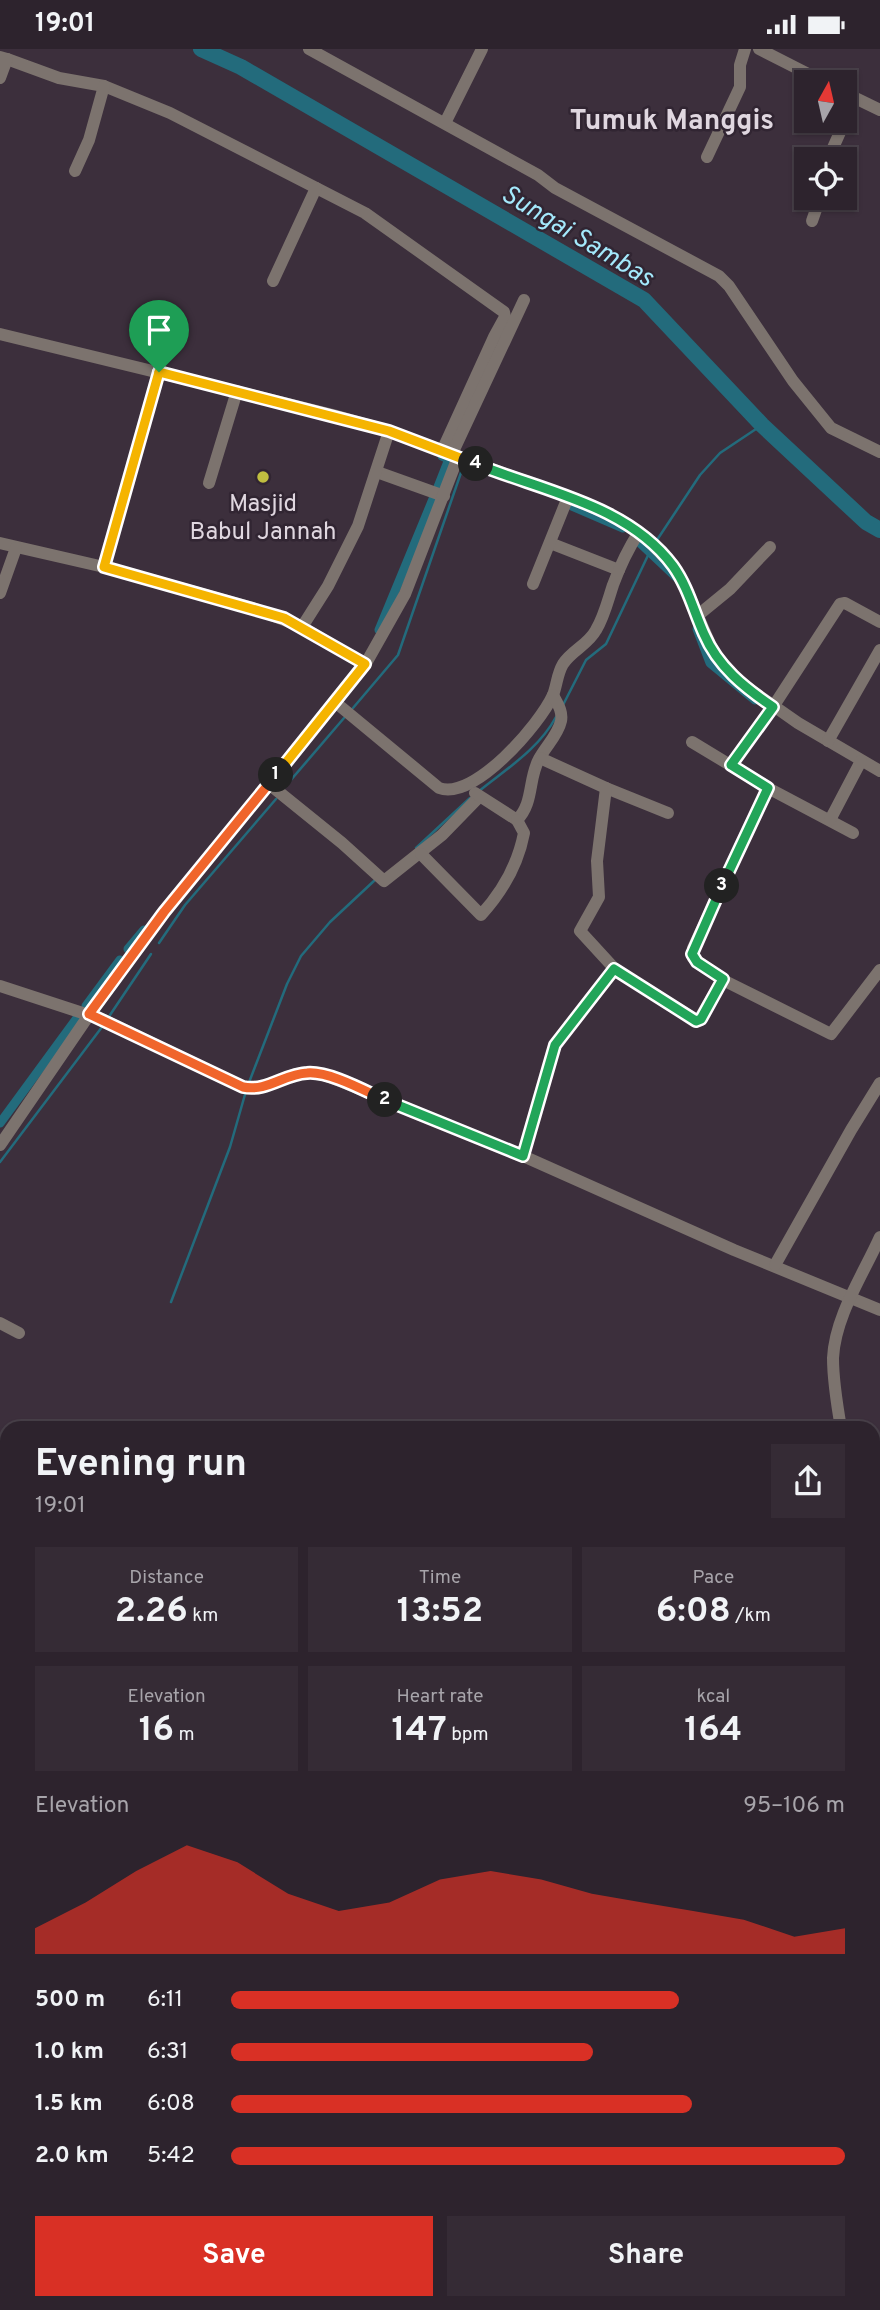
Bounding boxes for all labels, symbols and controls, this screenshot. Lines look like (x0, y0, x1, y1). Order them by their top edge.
text: 19:01 (35, 8, 95, 41)
north arrow (794, 70, 858, 133)
map controls (794, 70, 857, 210)
district label: Tumuk Manggis (570, 104, 774, 140)
button: locate (794, 147, 857, 210)
water label: Sungai Sambas (494, 179, 660, 296)
pin (129, 300, 189, 372)
icon: arrive (140, 311, 178, 349)
pin: 4 (458, 447, 494, 481)
text: 4 (469, 451, 482, 475)
marker: Masjid Babul Jannah (255, 469, 271, 485)
place label: Masjid Babul Jannah (189, 490, 337, 548)
pin: 1 (258, 757, 294, 793)
text: 1 (272, 762, 279, 786)
pin: 3 (704, 869, 740, 903)
text: 3 (716, 873, 727, 897)
pin: 2 (368, 1083, 402, 1117)
text: 2 (379, 1087, 390, 1111)
text: Evening run (35, 1441, 247, 1490)
button: share (771, 1444, 845, 1518)
text: 19:01 (35, 1492, 86, 1521)
text: Distance (129, 1566, 204, 1590)
text: Time (419, 1566, 461, 1590)
text: Pace (692, 1566, 734, 1590)
text: 2.26 (115, 1590, 188, 1634)
text: 13:52 (397, 1590, 483, 1634)
text: 6:08 (656, 1590, 731, 1634)
text: km (188, 1604, 218, 1628)
text: /km (731, 1604, 771, 1628)
text: Elevation (128, 1685, 206, 1709)
text: Heart rate (397, 1685, 483, 1709)
text: kcal (696, 1685, 730, 1709)
text: 16 (139, 1709, 174, 1753)
text: 147 (391, 1709, 447, 1753)
text: 164 (684, 1709, 742, 1753)
text: m (174, 1723, 195, 1747)
text: bpm (447, 1723, 489, 1747)
text: Elevation (35, 1792, 130, 1821)
text: 95–106 m (743, 1792, 845, 1821)
text: 500 m (35, 1986, 105, 2015)
text: 6:11 (147, 1986, 183, 2015)
text: 1.0 km (35, 2038, 104, 2067)
text: 6:31 (147, 2038, 188, 2067)
text: 1.5 km (35, 2090, 103, 2119)
text: 6:08 (147, 2090, 195, 2119)
text: 2.0 km (35, 2142, 109, 2171)
text: 5:42 (147, 2142, 195, 2171)
button: Save (35, 2216, 433, 2296)
button: Share (447, 2216, 845, 2296)

